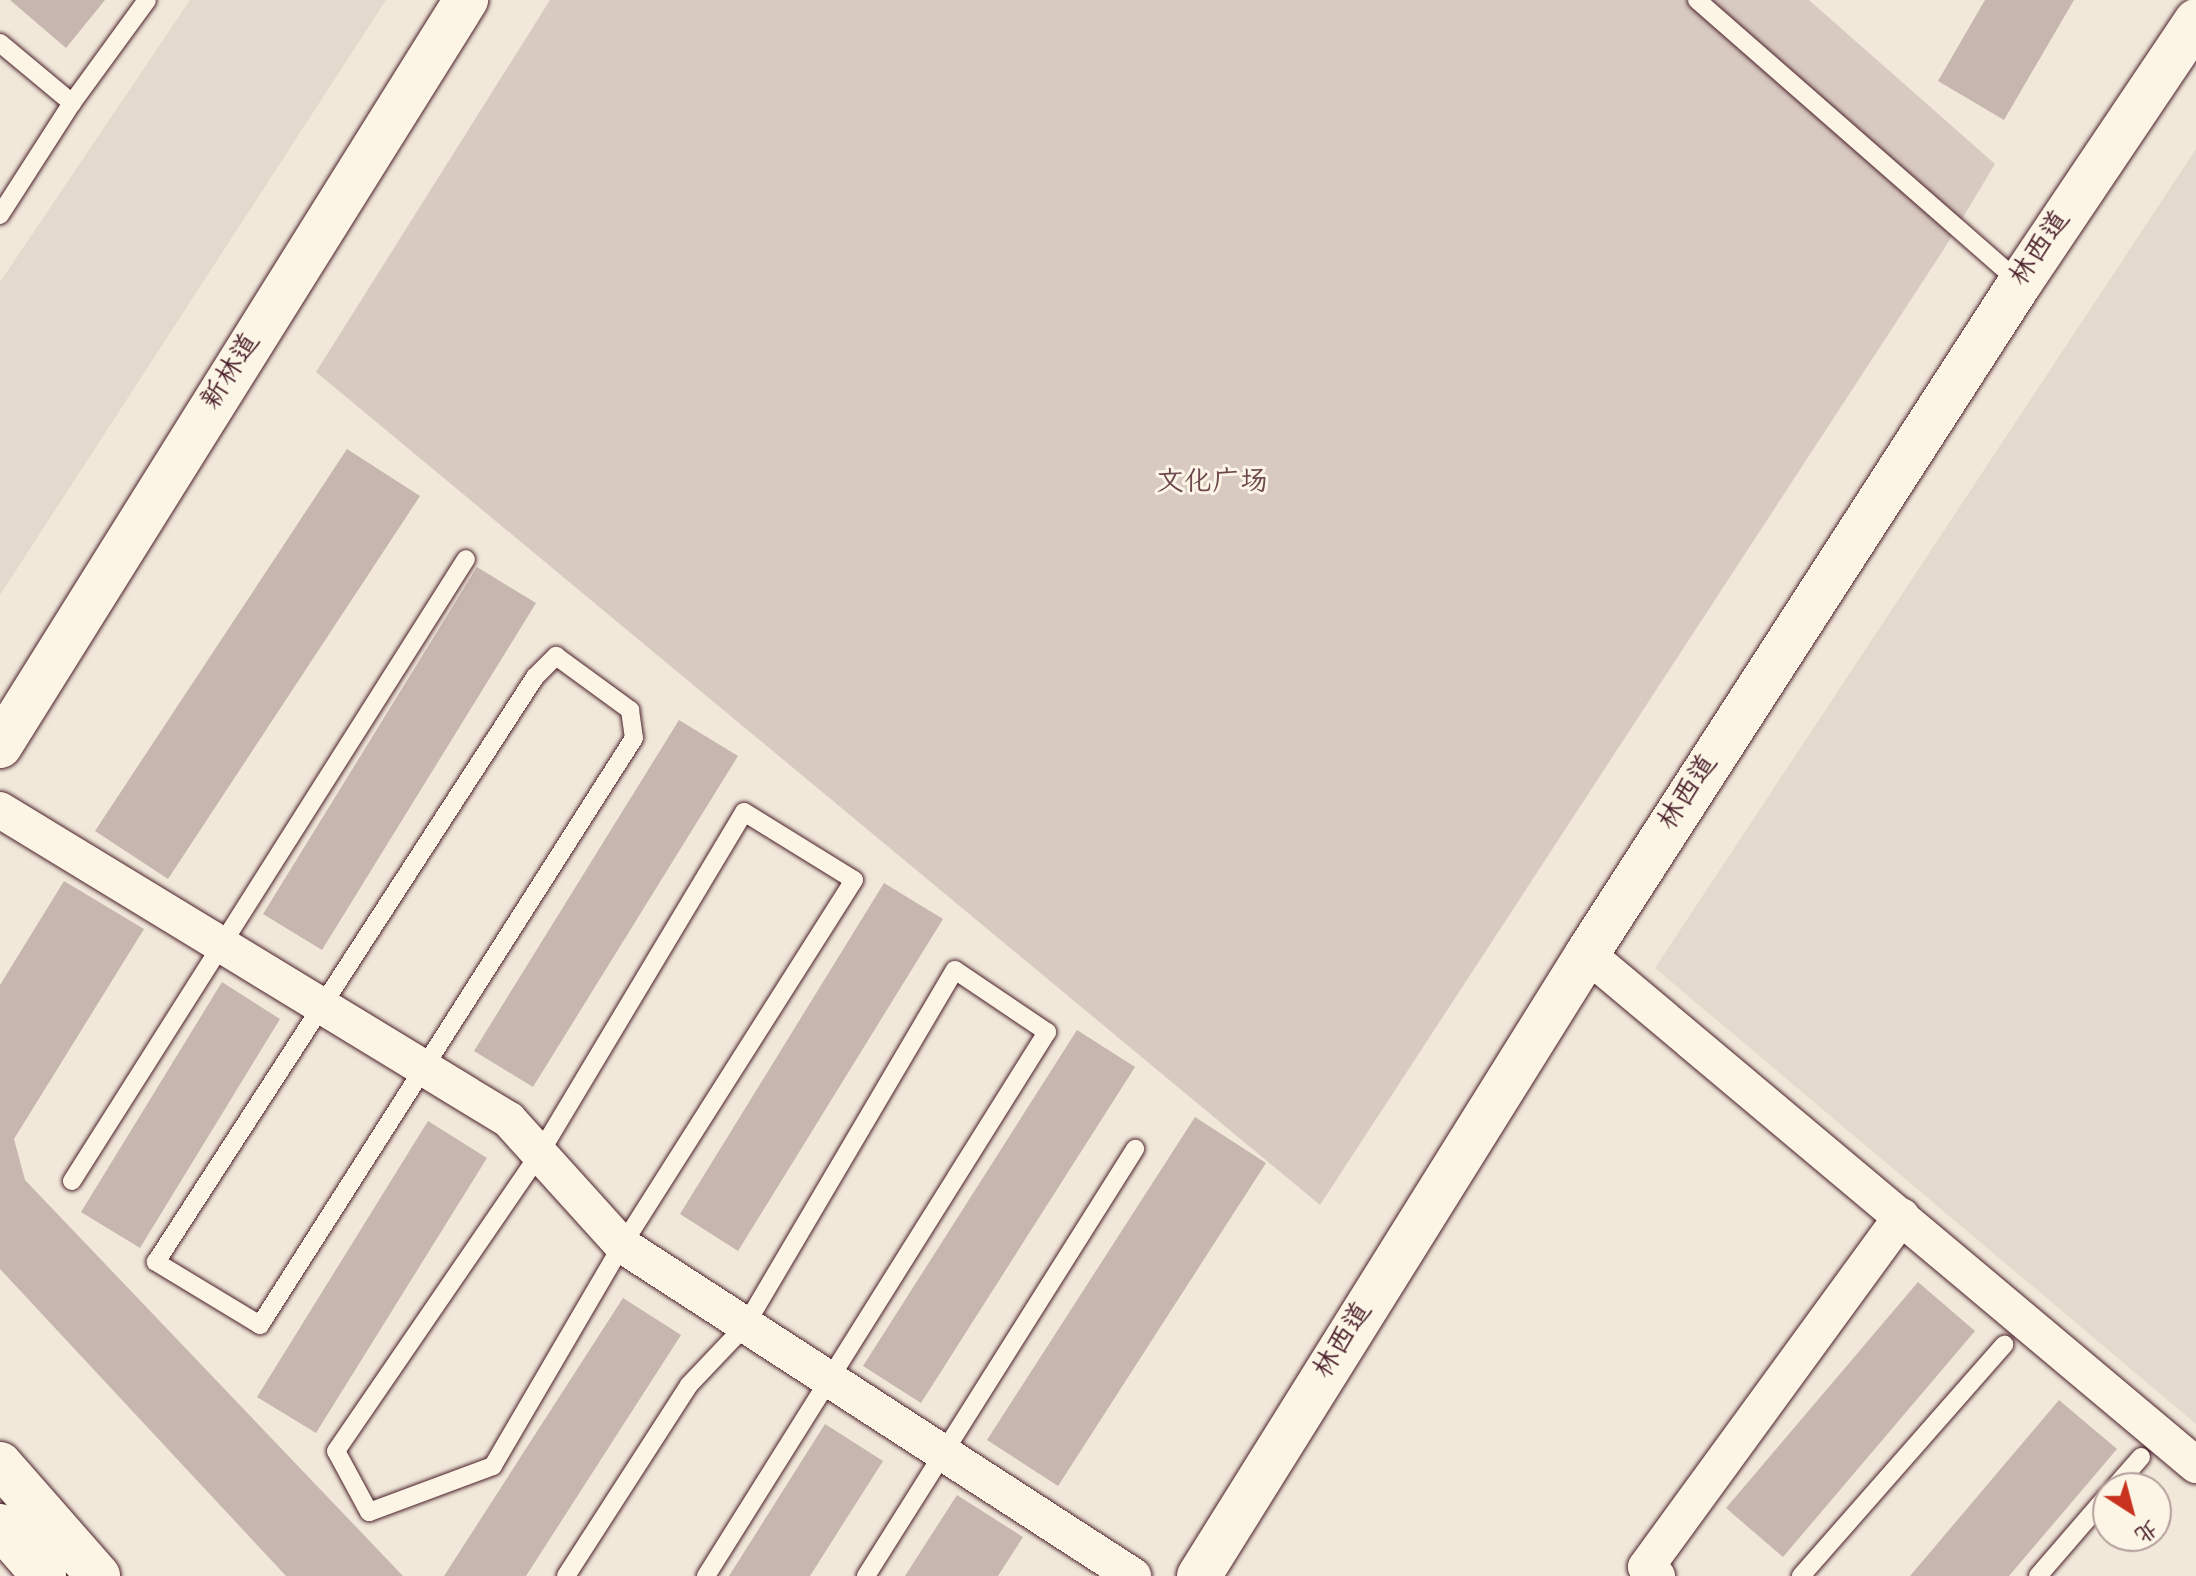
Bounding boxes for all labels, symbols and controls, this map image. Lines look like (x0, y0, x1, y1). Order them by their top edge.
street label: 林西道 (2005, 206, 2079, 294)
street label: 新林道 (196, 328, 270, 418)
park label: 文化广场 (1156, 468, 1268, 502)
street label: 林西道 (1653, 750, 1727, 838)
street label: 林西道 (1308, 1297, 1382, 1387)
north arrow (2092, 1472, 2172, 1552)
text: 北 (2127, 1511, 2163, 1549)

